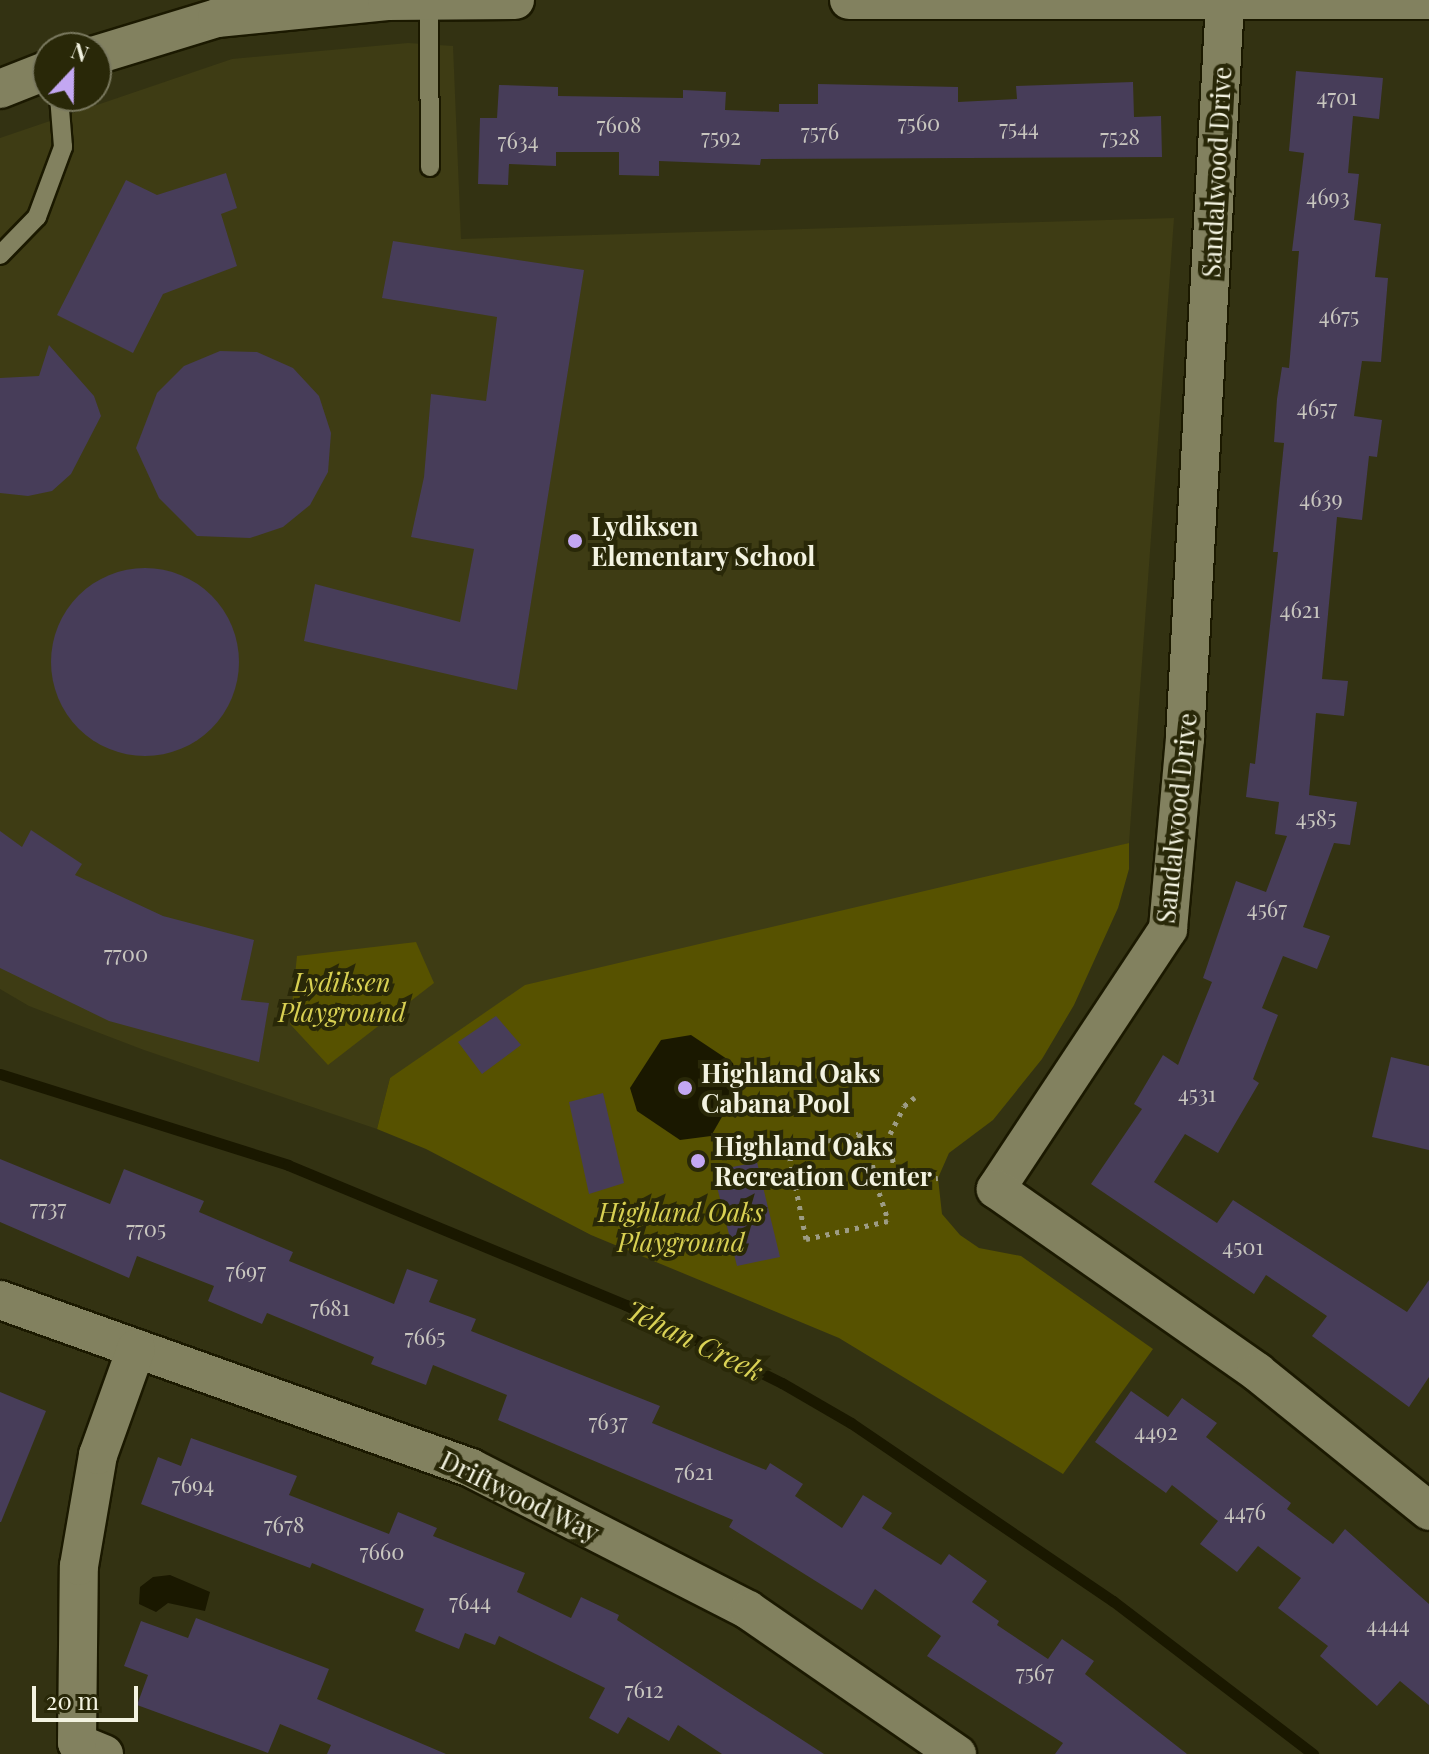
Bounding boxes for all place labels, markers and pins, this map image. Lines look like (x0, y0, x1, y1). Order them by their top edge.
place label: Lydiksen Elementary School (591, 510, 816, 572)
marker: Lydiksen Elementary School (566, 532, 584, 550)
place label: Highland Oaks Cabana Pool (701, 1057, 880, 1118)
marker: Highland Oaks Cabana Pool (676, 1079, 694, 1097)
place label: Highland Oaks Recreation Center (714, 1130, 932, 1192)
marker: Highland Oaks Recreation Center (689, 1152, 707, 1170)

